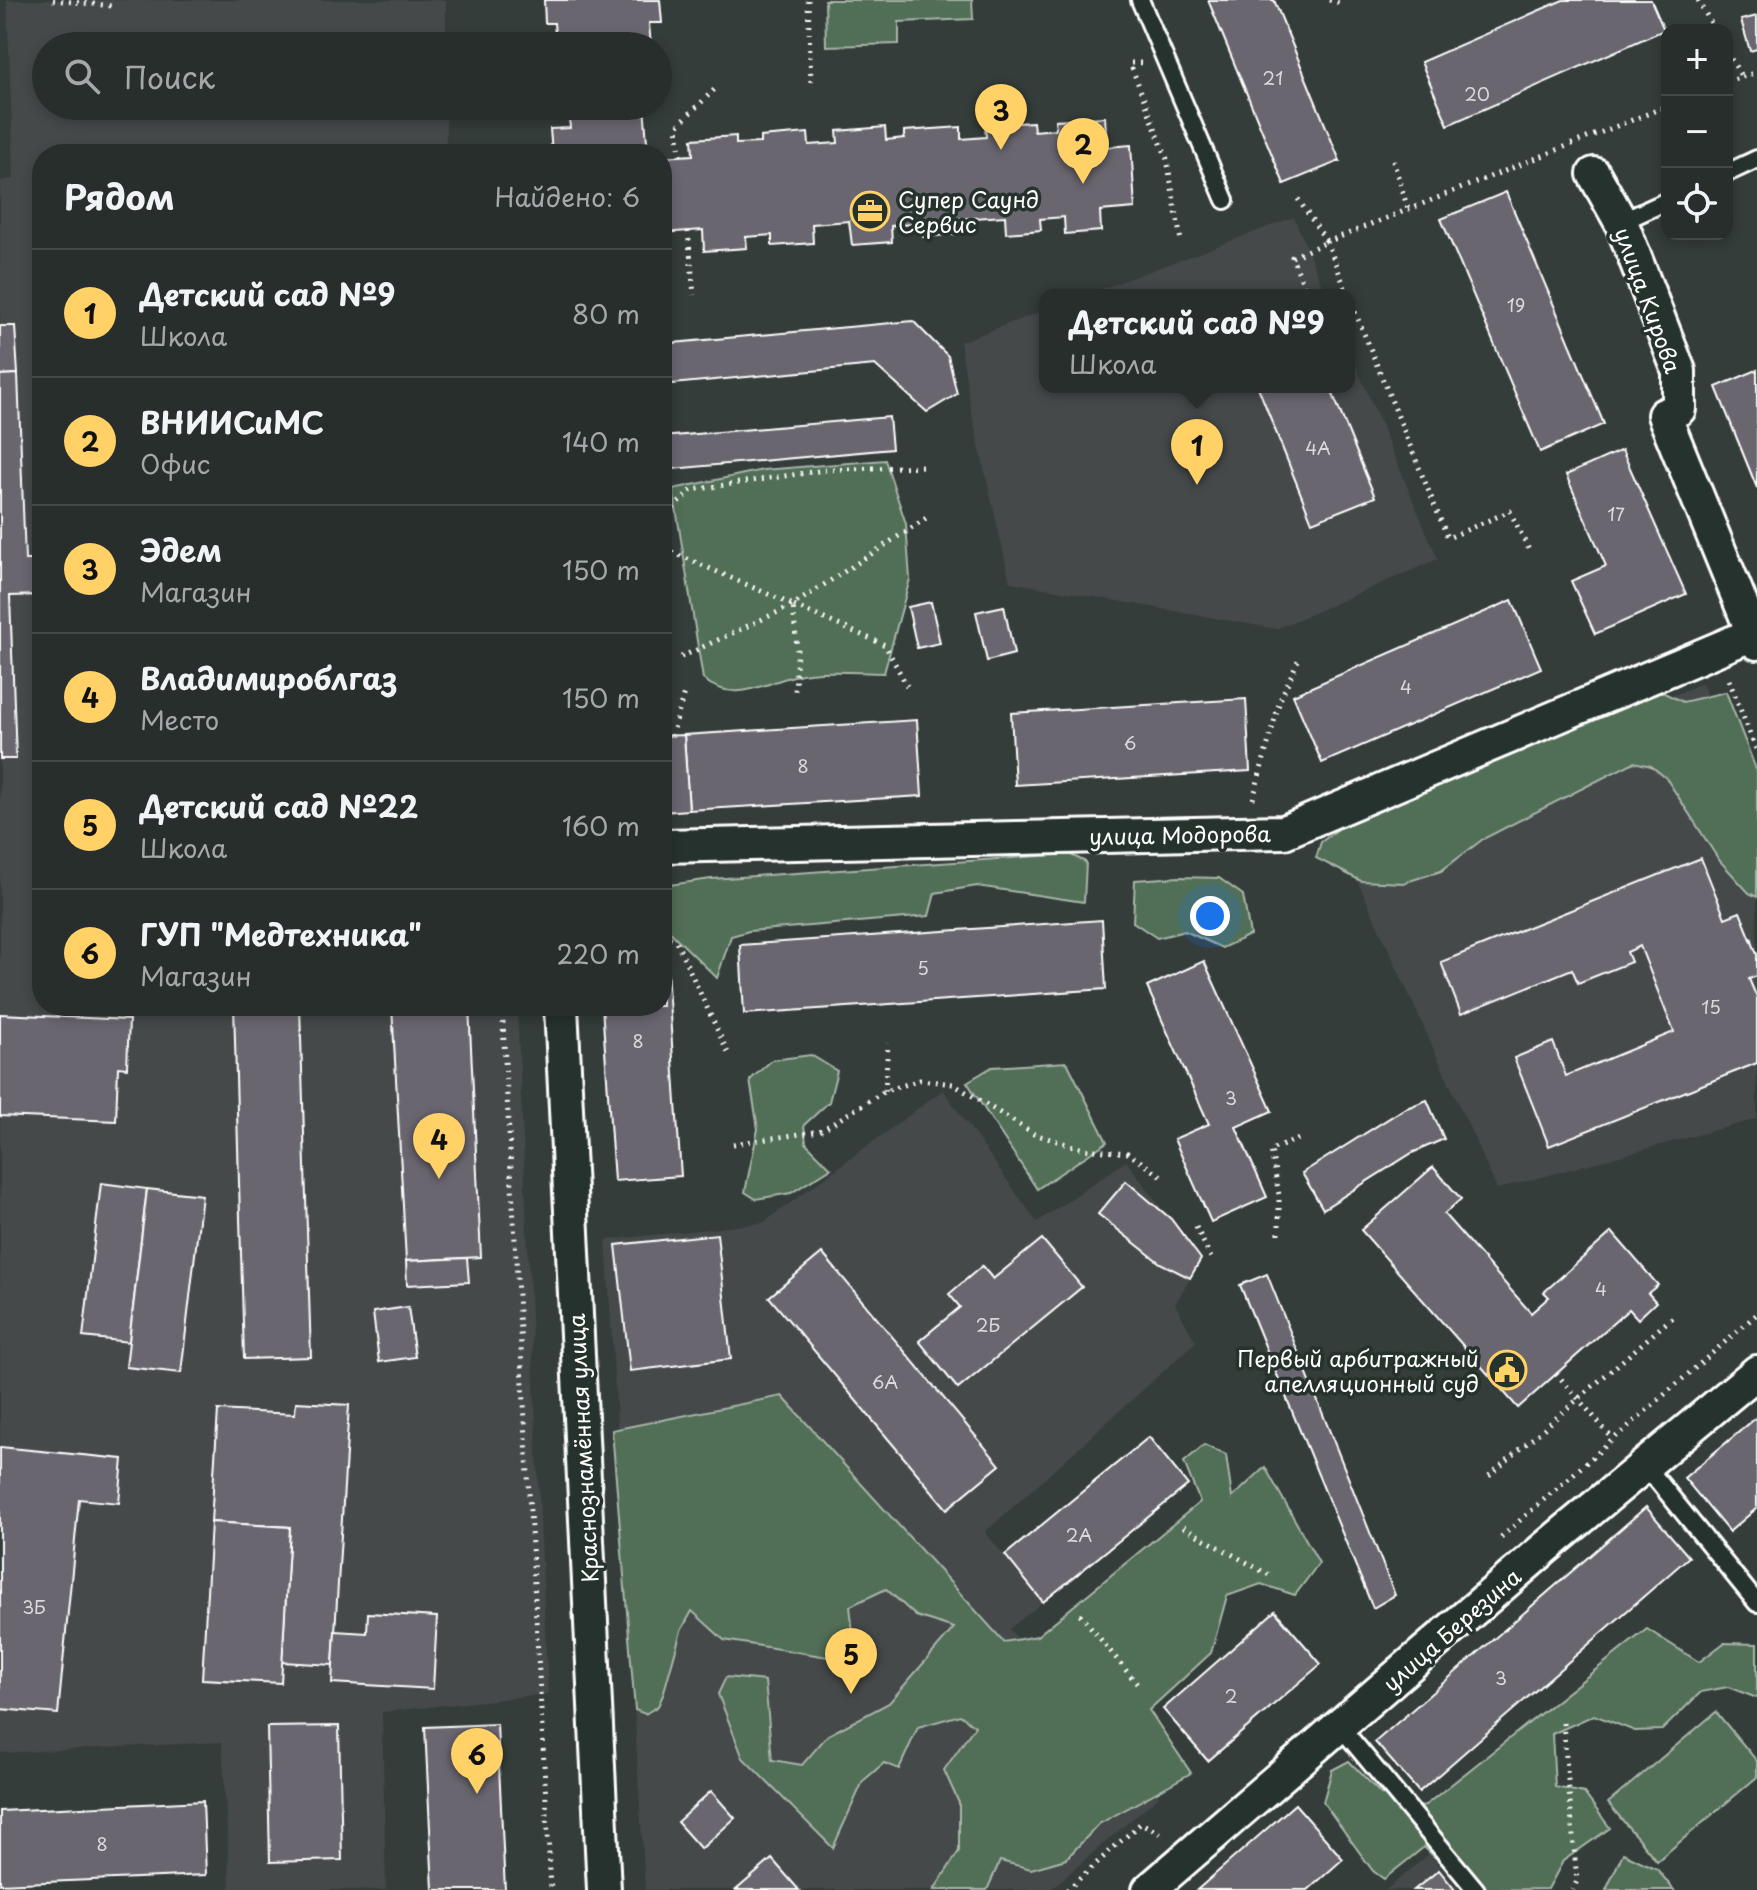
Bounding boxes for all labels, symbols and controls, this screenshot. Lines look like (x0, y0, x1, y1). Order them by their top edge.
map controls (1661, 24, 1733, 240)
button: + (1661, 24, 1733, 96)
search box (32, 32, 672, 120)
icon: search (60, 54, 104, 98)
text: Поиск (124, 54, 215, 99)
house number: 21 (1263, 64, 1283, 91)
house number: 20 (1464, 80, 1490, 107)
pin: 3 (975, 84, 1027, 150)
button: − (1661, 96, 1733, 168)
pin: 2 (1057, 118, 1109, 184)
button: locate (1661, 168, 1733, 240)
text: Рядом (64, 170, 175, 222)
text: Найдено: 6 (494, 177, 640, 216)
place label: Супер Саунд Сервис (898, 182, 1039, 240)
office icon: Супер Саунд Сервис (849, 190, 891, 232)
street label: улица Кирова (1607, 222, 1691, 378)
text: Детский сад №9 (140, 271, 395, 316)
popup (1039, 289, 1355, 393)
house number: 19 (1507, 291, 1525, 318)
text: 1 (84, 294, 96, 333)
text: 80 m (572, 294, 640, 333)
text: Детский сад №9 (1069, 299, 1325, 344)
text: Школа (140, 316, 227, 355)
text: Школа (1069, 344, 1157, 383)
text: ВНИИСиМС (140, 399, 324, 444)
pin: 1 (1171, 419, 1223, 485)
text: 2 (81, 422, 99, 461)
text: 140 m (562, 422, 640, 461)
house number: 4А (1305, 434, 1331, 461)
text: Офис (140, 444, 210, 483)
house number: 17 (1607, 500, 1625, 527)
text: Эдем (140, 527, 222, 572)
text: 3 (81, 550, 99, 589)
text: 150 m (562, 550, 640, 589)
text: Магазин (140, 572, 251, 611)
text: Владимироблгаз (140, 655, 397, 700)
house number: 4 (1400, 673, 1412, 700)
text: 4 (81, 678, 99, 717)
text: 150 m (562, 678, 640, 717)
text: Место (140, 700, 219, 739)
house number: 6 (1124, 729, 1136, 756)
house number: 8 (797, 752, 809, 779)
text: Детский сад №22 (140, 783, 418, 828)
text: 5 (82, 806, 98, 845)
text: 160 m (562, 806, 640, 845)
street label: улица Модорова (1089, 816, 1271, 852)
text: Школа (140, 828, 227, 867)
your location (1190, 896, 1230, 936)
text: ГУП "Медтехника" (140, 911, 422, 956)
text: 6 (81, 934, 99, 973)
text: 220 m (556, 934, 640, 973)
house number: 5 (917, 954, 929, 981)
text: Магазин (140, 956, 251, 995)
house number: 15 (1701, 993, 1721, 1020)
house number: 8 (632, 1027, 644, 1054)
house number: 3 (1225, 1084, 1237, 1111)
pin: 4 (413, 1113, 465, 1179)
house number: 4 (1595, 1275, 1607, 1302)
house number: 2Б (976, 1311, 1000, 1338)
street label: Краснознамённая улица (558, 1313, 606, 1583)
place label: Первый арбитражный апелляционный суд (1237, 1341, 1479, 1399)
public building icon: Первый арбитражный апелляционный суд (1486, 1349, 1528, 1391)
house number: 6А (872, 1368, 898, 1395)
house number: 2А (1066, 1521, 1092, 1548)
street label: улица Березина (1375, 1559, 1528, 1698)
house number: 3Б (22, 1593, 46, 1620)
pin: 5 (825, 1628, 877, 1694)
house number: 3 (1495, 1664, 1507, 1691)
house number: 2 (1225, 1682, 1237, 1709)
pin: 6 (451, 1728, 503, 1794)
house number: 8 (96, 1830, 108, 1857)

